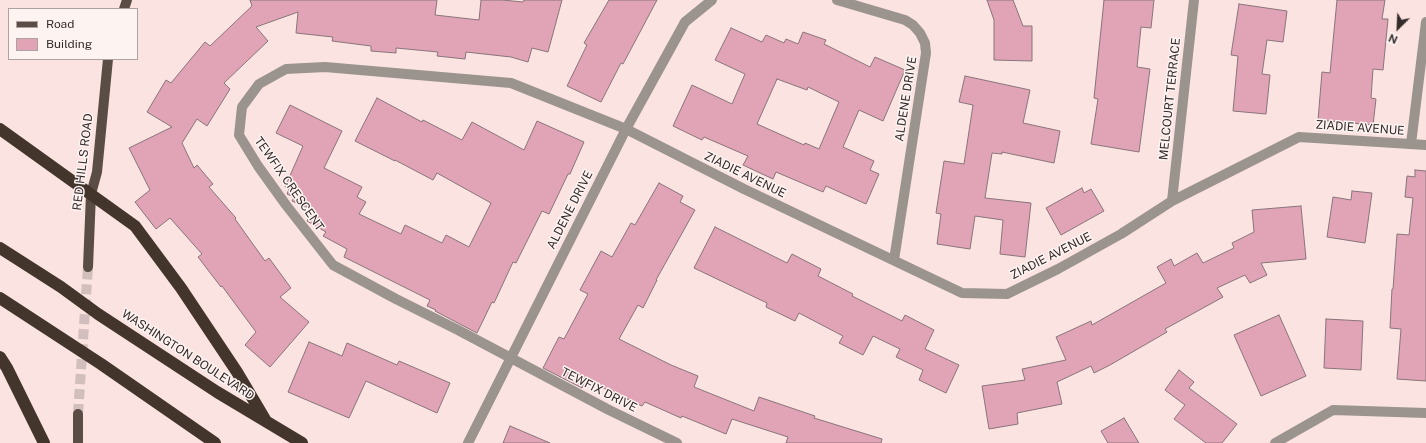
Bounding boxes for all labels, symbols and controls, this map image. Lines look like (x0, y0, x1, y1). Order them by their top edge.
legend (8, 8, 138, 60)
north arrow (1378, 8, 1418, 48)
text: Road (46, 17, 74, 31)
text: N (1387, 32, 1399, 46)
text: Building (46, 37, 92, 51)
street label: MELCOURT TERRACE (1156, 37, 1184, 161)
street label: ALDENE DRIVE (892, 55, 920, 143)
street label: RED HILLS ROAD (70, 113, 96, 211)
street label: ZIADIE AVENUE (1315, 118, 1405, 138)
street label: TEWFIX CRESCENT (251, 134, 327, 234)
street label: ZIADIE AVENUE (702, 149, 788, 201)
street label: ALDENE DRIVE (544, 168, 596, 252)
street label: ZIADIE AVENUE (1008, 229, 1094, 283)
street label: WASHINGTON BOULEVARD (119, 307, 257, 403)
street label: TEWFIX DRIVE (559, 365, 639, 415)

